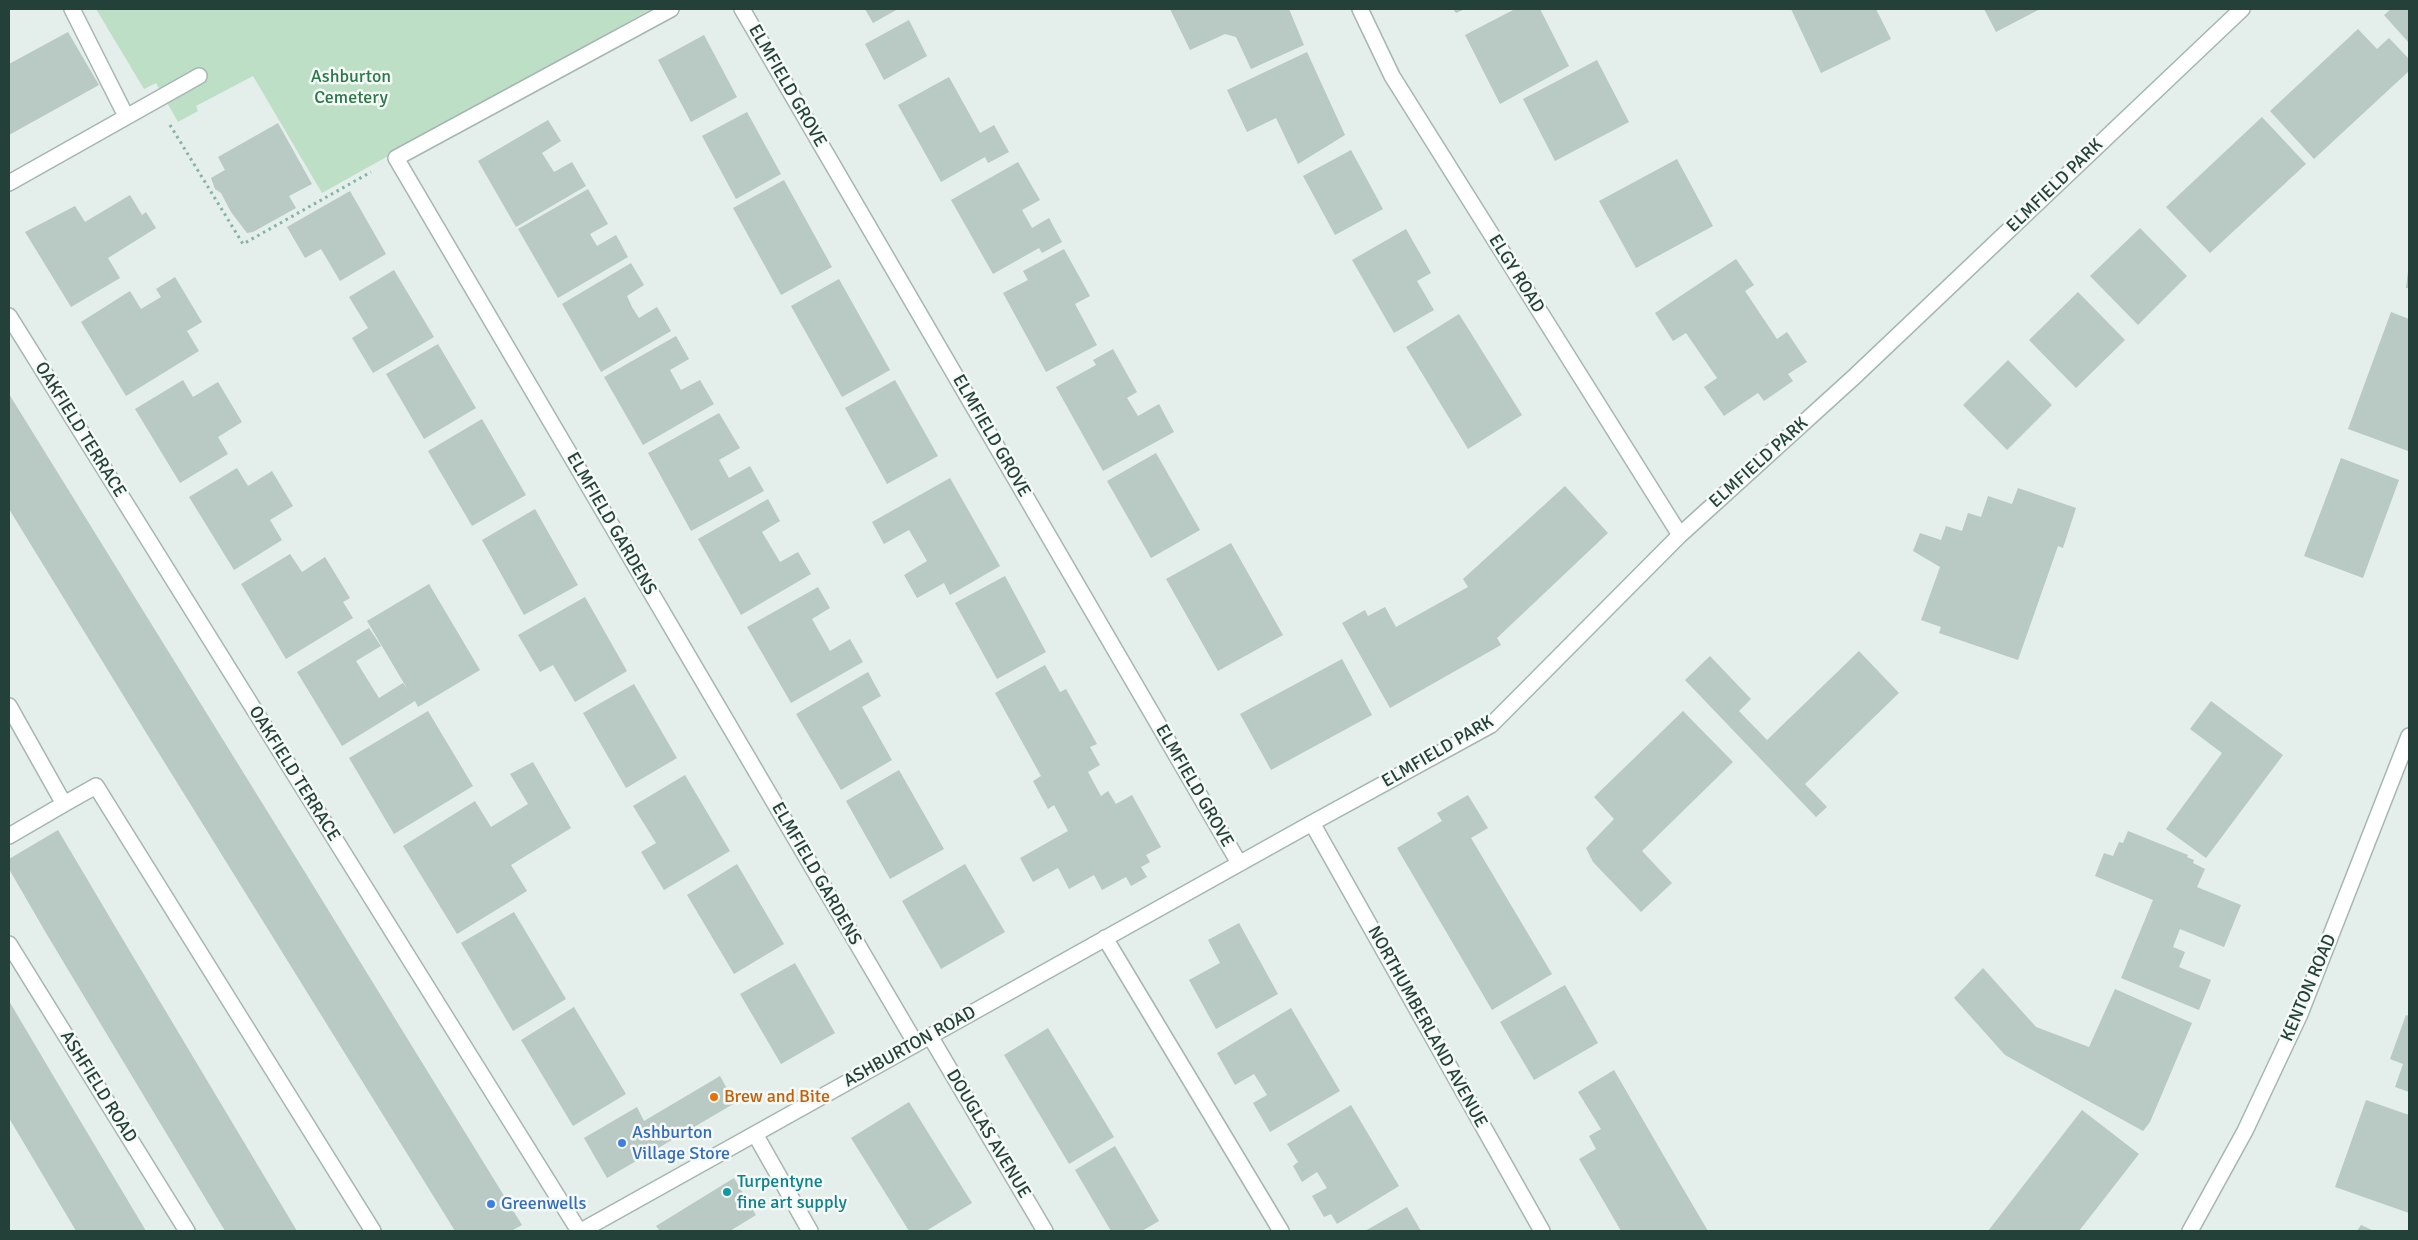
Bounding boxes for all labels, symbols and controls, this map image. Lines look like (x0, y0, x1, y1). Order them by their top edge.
street label: ELMFIELD GROVE (743, 21, 831, 151)
park label: Ashburton Cemetery (311, 66, 391, 108)
street label: ELMFIELD PARK (2002, 135, 2108, 237)
street label: ELGY ROAD (1483, 231, 1549, 317)
street label: OAKFIELD TERRACE (30, 358, 130, 502)
street label: ELMFIELD GROVE (947, 371, 1035, 501)
street label: ELMFIELD PARK (1705, 413, 1813, 513)
street label: ELMFIELD GARDENS (561, 449, 661, 599)
street label: OAKFIELD TERRACE (244, 702, 344, 846)
street label: ELMFIELD PARK (1378, 711, 1498, 793)
street label: ELMFIELD GROVE (1150, 721, 1238, 851)
street label: ELMFIELD GARDENS (766, 799, 866, 949)
street label: NORTHUMBERLAND AVENUE (1362, 922, 1492, 1132)
street label: KENTON ROAD (2277, 931, 2341, 1045)
street label: ASHBURTON ROAD (840, 1002, 980, 1092)
street label: ASHFIELD ROAD (55, 1027, 141, 1147)
street label: DOUGLAS AVENUE (941, 1066, 1035, 1202)
place label: Brew and Bite (724, 1086, 830, 1108)
marker: Brew and Bite (708, 1091, 720, 1103)
place label: Ashburton Village Store (632, 1122, 730, 1164)
marker: Ashburton Village Store (616, 1137, 628, 1149)
place label: Turpentyne fine art supply (737, 1171, 847, 1214)
marker: Turpentyne fine art supply (721, 1186, 733, 1198)
place label: Greenwells (501, 1193, 586, 1215)
marker: Greenwells (485, 1198, 497, 1210)

